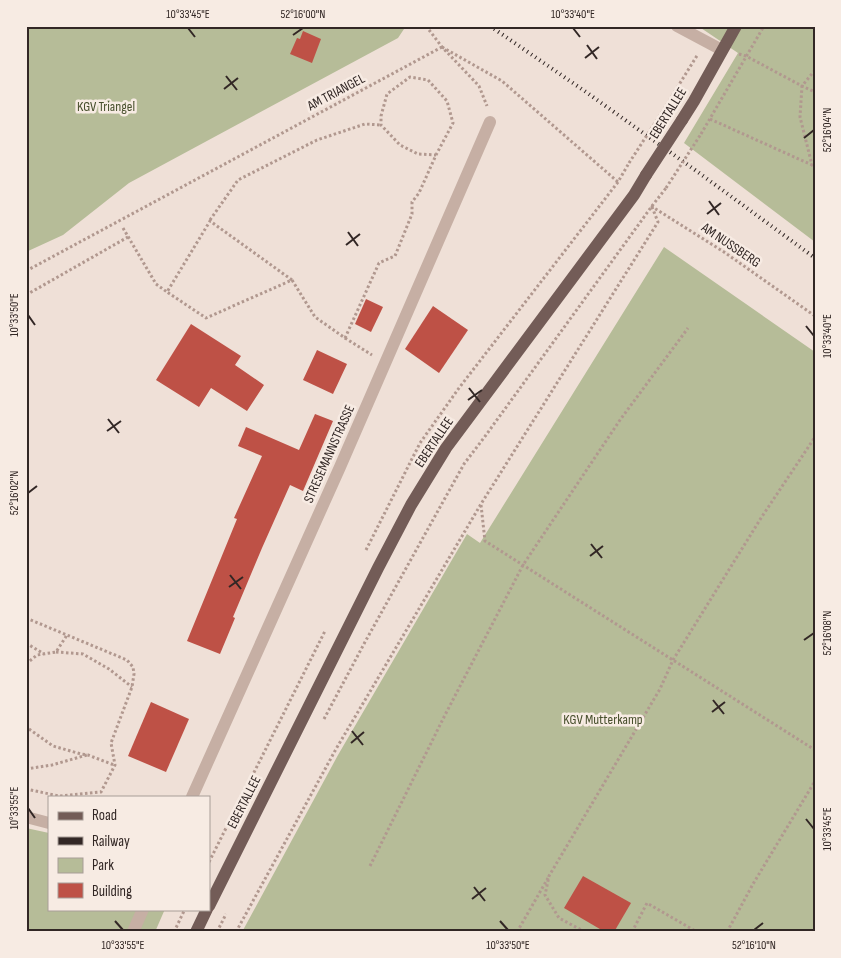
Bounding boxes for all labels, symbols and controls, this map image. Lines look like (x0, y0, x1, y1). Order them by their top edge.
text: 10°33'45"E (166, 7, 210, 22)
text: 52°16'00"N (280, 7, 326, 22)
text: 10°33'40"E (551, 7, 595, 22)
street label: AM TRIANGEL (303, 70, 368, 115)
street label: EBERTALLEE (646, 84, 690, 142)
park label: KGV Triangel (77, 98, 135, 115)
text: 52°16'04"N (820, 108, 835, 152)
street label: AM NUSSBERG (697, 218, 764, 271)
text: 10°33'50"E (7, 293, 22, 337)
text: 10°33'40"E (820, 314, 835, 358)
street label: STRESEMANNSTRASSE (300, 402, 358, 506)
street label: EBERTALLEE (411, 413, 457, 470)
text: 52°16'02"N (7, 471, 22, 515)
text: 52°16'08"N (820, 611, 835, 655)
park label: KGV Mutterkamp (563, 711, 643, 728)
street label: EBERTALLEE (223, 773, 265, 831)
text: 10°33'55"E (7, 786, 22, 830)
legend (48, 796, 210, 910)
text: Road (92, 806, 117, 825)
text: 10°33'45"E (820, 807, 835, 851)
text: Railway (92, 832, 130, 851)
text: Park (92, 856, 114, 875)
text: Building (92, 882, 132, 901)
text: 10°33'55"E (101, 938, 145, 953)
text: 10°33'50"E (486, 938, 530, 953)
text: 52°16'10"N (732, 938, 776, 953)

